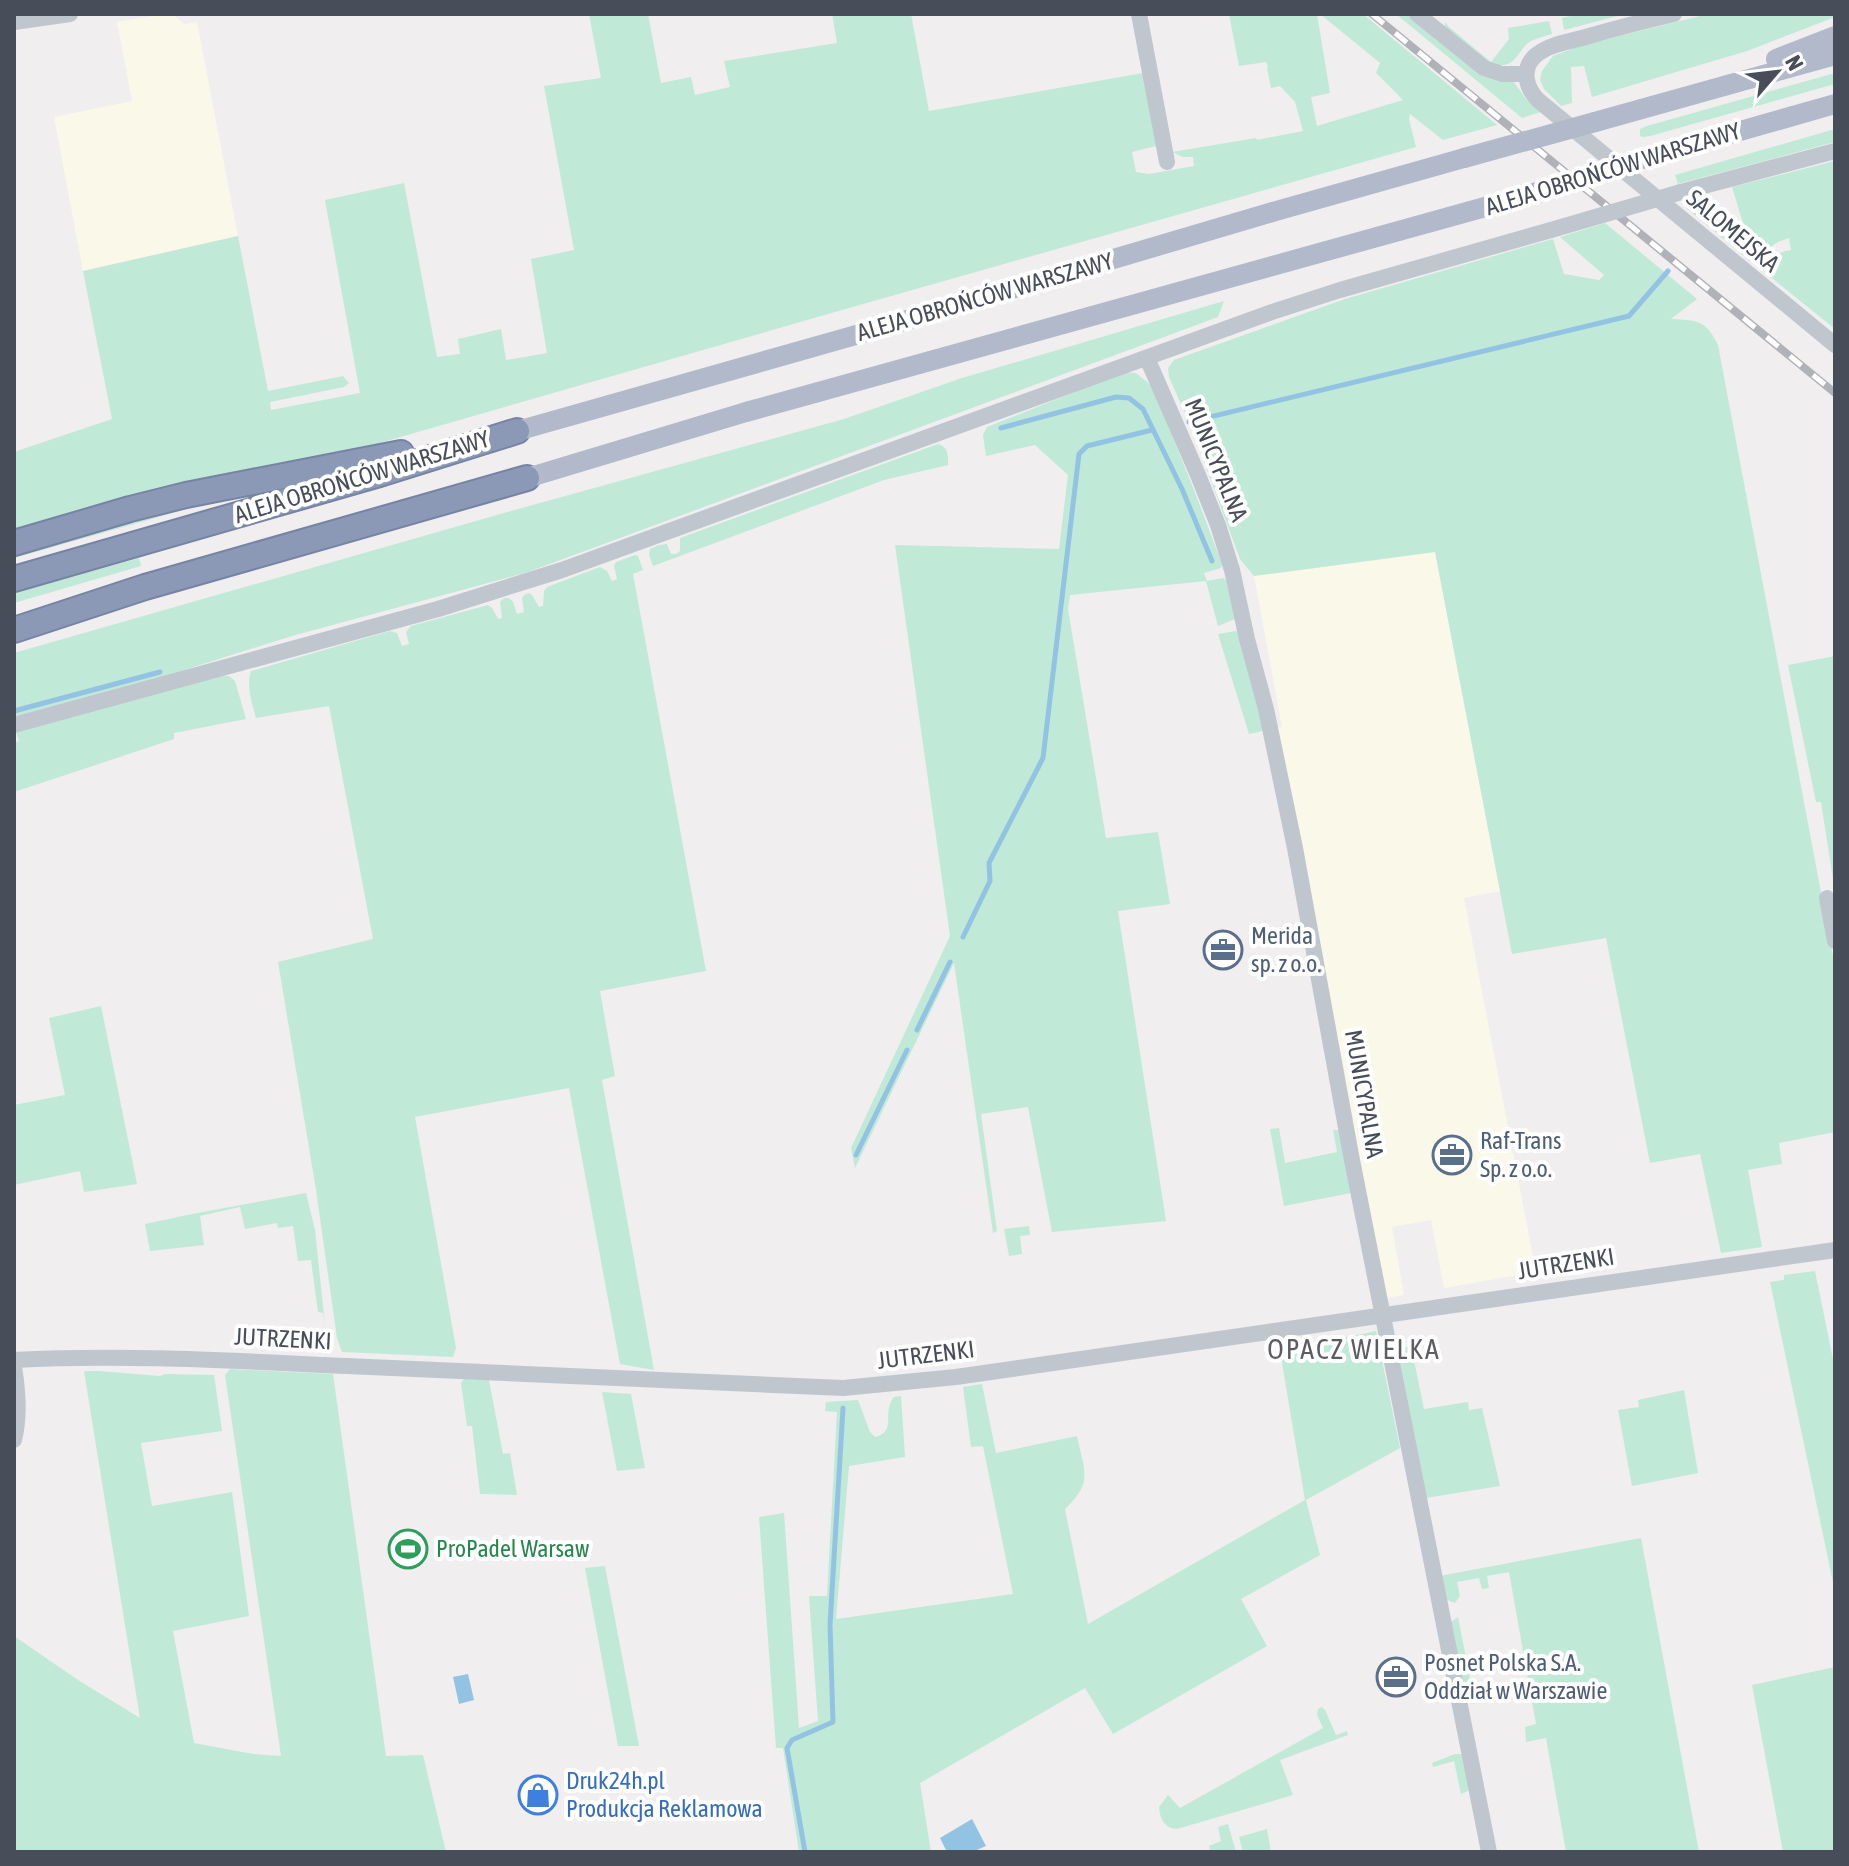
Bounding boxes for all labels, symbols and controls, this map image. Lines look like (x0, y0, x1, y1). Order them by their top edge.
north arrow (1737, 32, 1817, 112)
text: N (1780, 51, 1809, 74)
street label: ALEJA OBROŃCÓW WARSZAWY (1482, 117, 1744, 220)
street label: SALOMEJSKA (1682, 184, 1785, 277)
street label: ALEJA OBROŃCÓW WARSZAWY (854, 247, 1116, 346)
street label: MUNICYPALNA (1180, 395, 1253, 525)
street label: ALEJA OBROŃCÓW WARSZAWY (231, 425, 493, 528)
place label: Merida sp. z o.o. (1251, 922, 1321, 977)
office icon: Merida sp. z o.o. (1202, 929, 1244, 971)
street label: MUNICYPALNA (1340, 1028, 1389, 1160)
place label: Raf-Trans Sp. z o.o. (1480, 1127, 1562, 1182)
office icon: Raf-Trans Sp. z o.o. (1431, 1134, 1473, 1176)
street label: JUTRZENKI (1516, 1243, 1616, 1284)
street label: JUTRZENKI (234, 1322, 332, 1355)
district label: OPACZ WIELKA (1267, 1333, 1441, 1365)
street label: JUTRZENKI (876, 1335, 976, 1374)
sports icon: ProPadel Warsaw (387, 1528, 429, 1570)
place label: ProPadel Warsaw (436, 1535, 589, 1562)
place label: Posnet Polska S.A. Oddział w Warszawie (1424, 1649, 1607, 1704)
office icon: Posnet Polska S.A. Oddział w Warszawie (1375, 1656, 1417, 1698)
place label: Druk24h.pl Produkcja Reklamowa (566, 1767, 763, 1822)
shop icon: Druk24h.pl Produkcja Reklamowa (517, 1774, 559, 1816)

